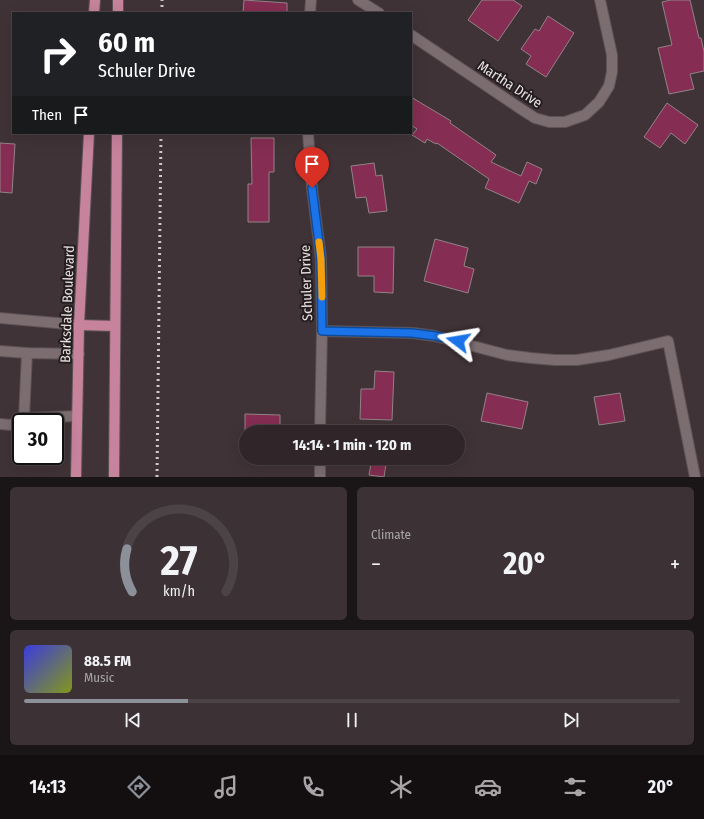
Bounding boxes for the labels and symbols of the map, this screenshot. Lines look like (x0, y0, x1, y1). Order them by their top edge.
street label: Martha Drive (474, 57, 545, 112)
pin (295, 147, 329, 188)
street label: Barksdale Boulevard (57, 245, 78, 363)
street label: Schuler Drive (297, 245, 316, 321)
position arrow (437, 320, 479, 362)
speed limit sign: 30 (12, 413, 64, 465)

